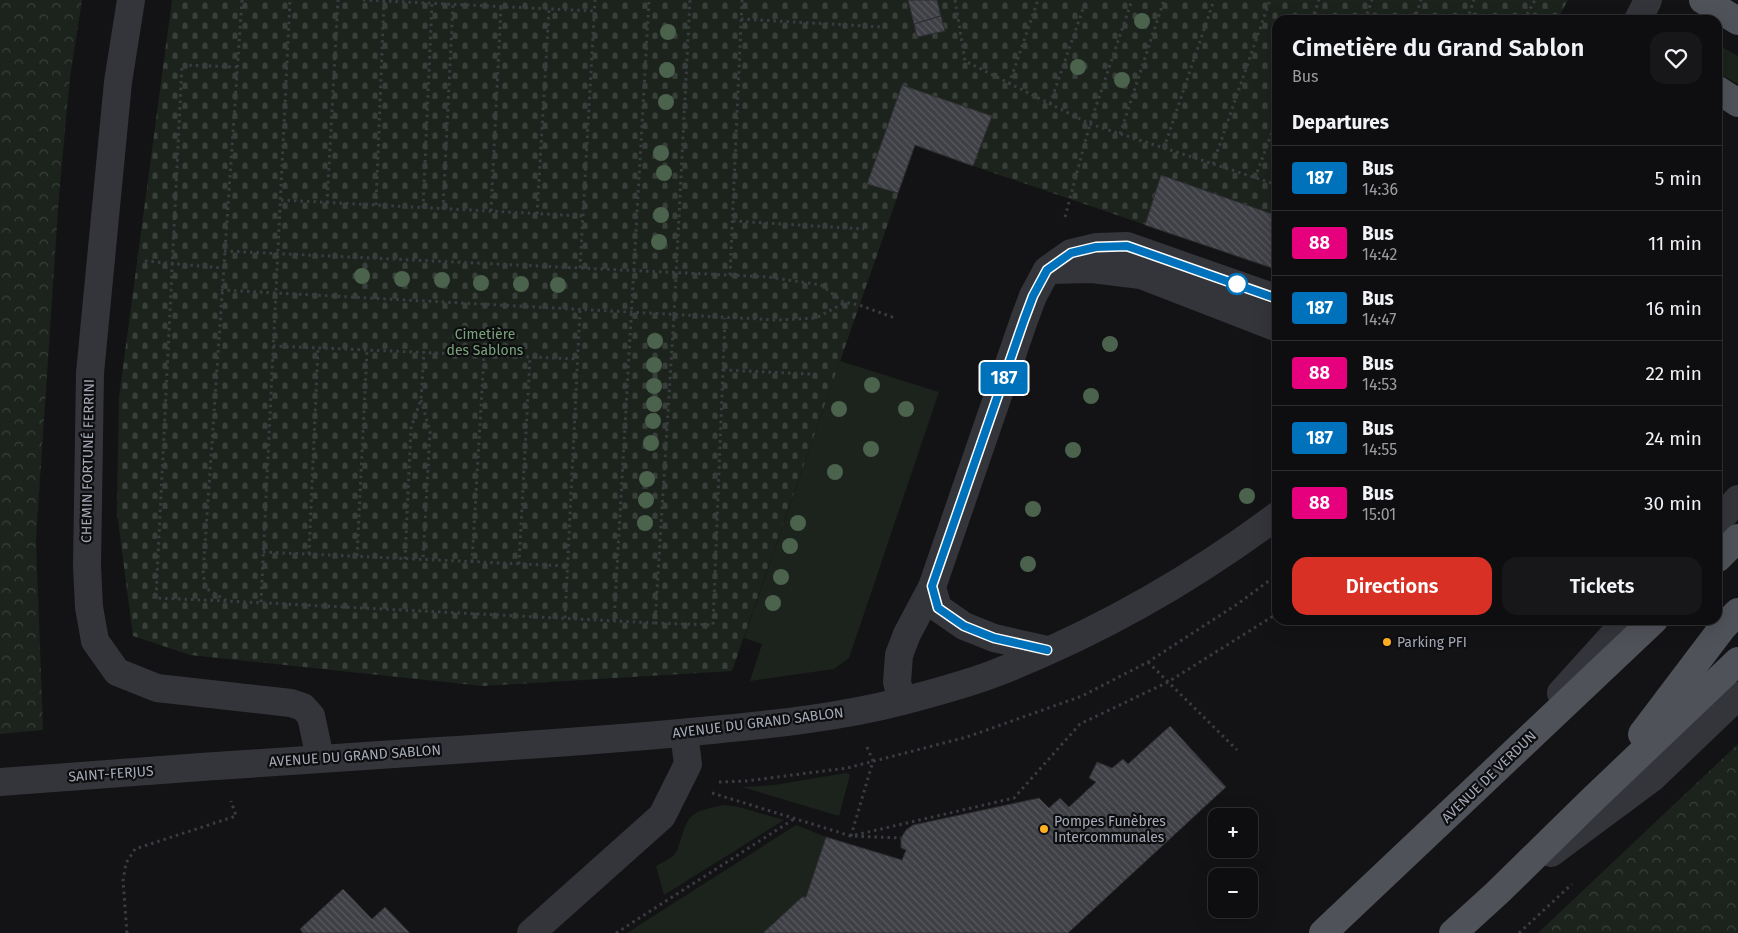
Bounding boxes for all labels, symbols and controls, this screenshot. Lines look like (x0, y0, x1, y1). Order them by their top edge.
button: heart (1650, 32, 1702, 84)
text: Cimetière du Grand Sablon (1292, 34, 1584, 62)
text: Bus (1292, 67, 1319, 86)
text: Departures (1292, 111, 1389, 134)
text: Bus (1362, 157, 1394, 180)
text: 187 (1306, 167, 1333, 189)
text: 5 min (1655, 167, 1702, 190)
text: 14:36 (1362, 180, 1398, 199)
text: Bus (1362, 222, 1394, 245)
text: 88 (1309, 232, 1330, 254)
text: 11 min (1648, 232, 1702, 255)
text: 14:42 (1362, 245, 1397, 264)
unlabelled marker (1226, 273, 1248, 295)
text: Bus (1362, 287, 1394, 310)
text: 187 (1306, 297, 1333, 319)
text: 16 min (1646, 297, 1702, 320)
text: 14:47 (1362, 310, 1396, 329)
park label: Cimetière des Sablons (447, 326, 524, 359)
text: Bus (1362, 352, 1394, 375)
line badge: 187 (975, 362, 1033, 394)
text: 88 (1309, 362, 1330, 384)
text: 22 min (1645, 362, 1702, 385)
text: 187 (991, 367, 1017, 389)
text: 14:53 (1362, 375, 1397, 394)
street label: CHEMIN FORTUNÉ FERRINI (77, 379, 98, 543)
text: Bus (1362, 417, 1394, 440)
text: 187 (1306, 427, 1333, 449)
text: 24 min (1645, 427, 1702, 450)
text: 14:55 (1362, 440, 1397, 459)
text: Bus (1362, 482, 1394, 505)
text: 88 (1309, 492, 1330, 514)
text: 30 min (1644, 492, 1702, 515)
text: 15:01 (1362, 505, 1396, 524)
button: Directions (1292, 557, 1492, 615)
button: Tickets (1502, 557, 1702, 615)
place label: Parking PFI (1397, 634, 1467, 651)
marker: Parking PFI (1381, 636, 1393, 648)
street label: AVENUE DU GRAND SABLON (671, 704, 845, 742)
street label: AVENUE DE VERDUN (1438, 727, 1540, 827)
street label: AVENUE DU GRAND SABLON (268, 742, 442, 770)
street label: SAINT-FERJUS (68, 763, 154, 785)
map controls (1208, 808, 1258, 918)
button: + (1208, 808, 1258, 858)
place label: Pompes Funèbres Intercommunales (1054, 813, 1166, 846)
marker: Pompes Funèbres Intercommunales (1038, 823, 1050, 835)
button: − (1208, 868, 1258, 918)

